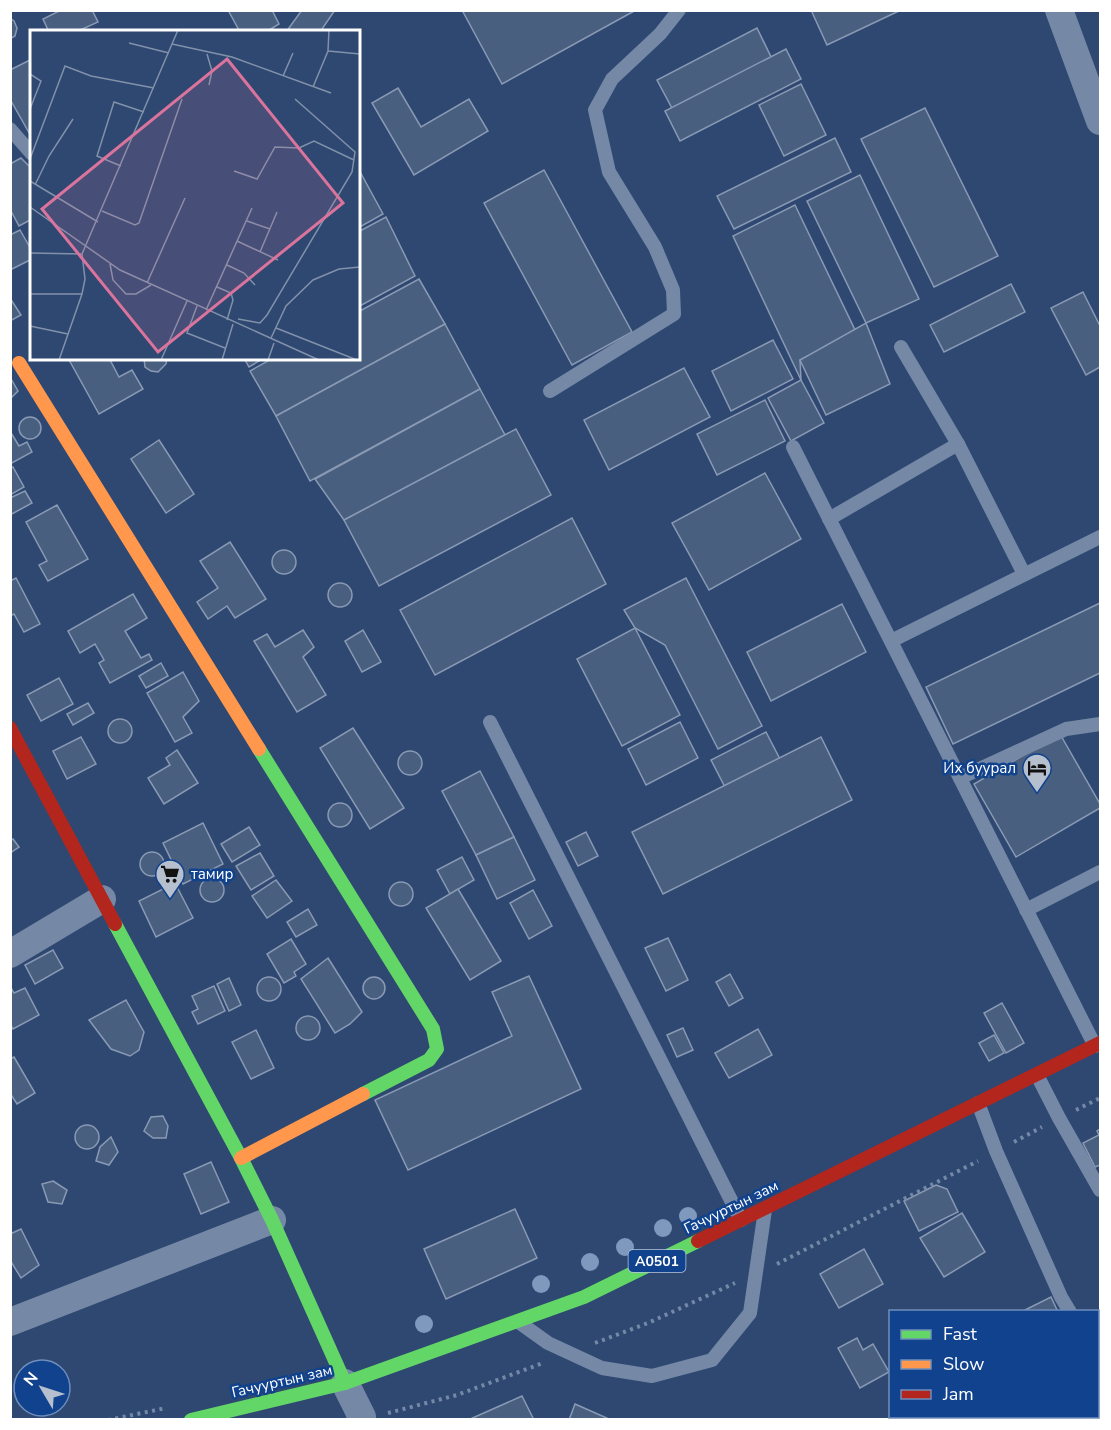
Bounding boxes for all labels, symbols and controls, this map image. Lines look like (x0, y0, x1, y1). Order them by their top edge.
inset map (30, 30, 360, 360)
hotel icon: Их буурал (1021, 752, 1053, 794)
place label: Их буурал (943, 758, 1016, 778)
supermarket icon: тамир (154, 858, 186, 900)
place label: тамир (191, 864, 233, 884)
street label: Гачууртын зам (680, 1175, 782, 1239)
road number: A0501 (628, 1250, 686, 1272)
legend (889, 1310, 1099, 1418)
text: Fast (943, 1322, 978, 1346)
text: Slow (943, 1352, 984, 1376)
north arrow (12, 1358, 72, 1418)
street label: Гачууртын зам (230, 1360, 334, 1402)
text: N (19, 1368, 43, 1391)
text: Jam (942, 1382, 974, 1406)

